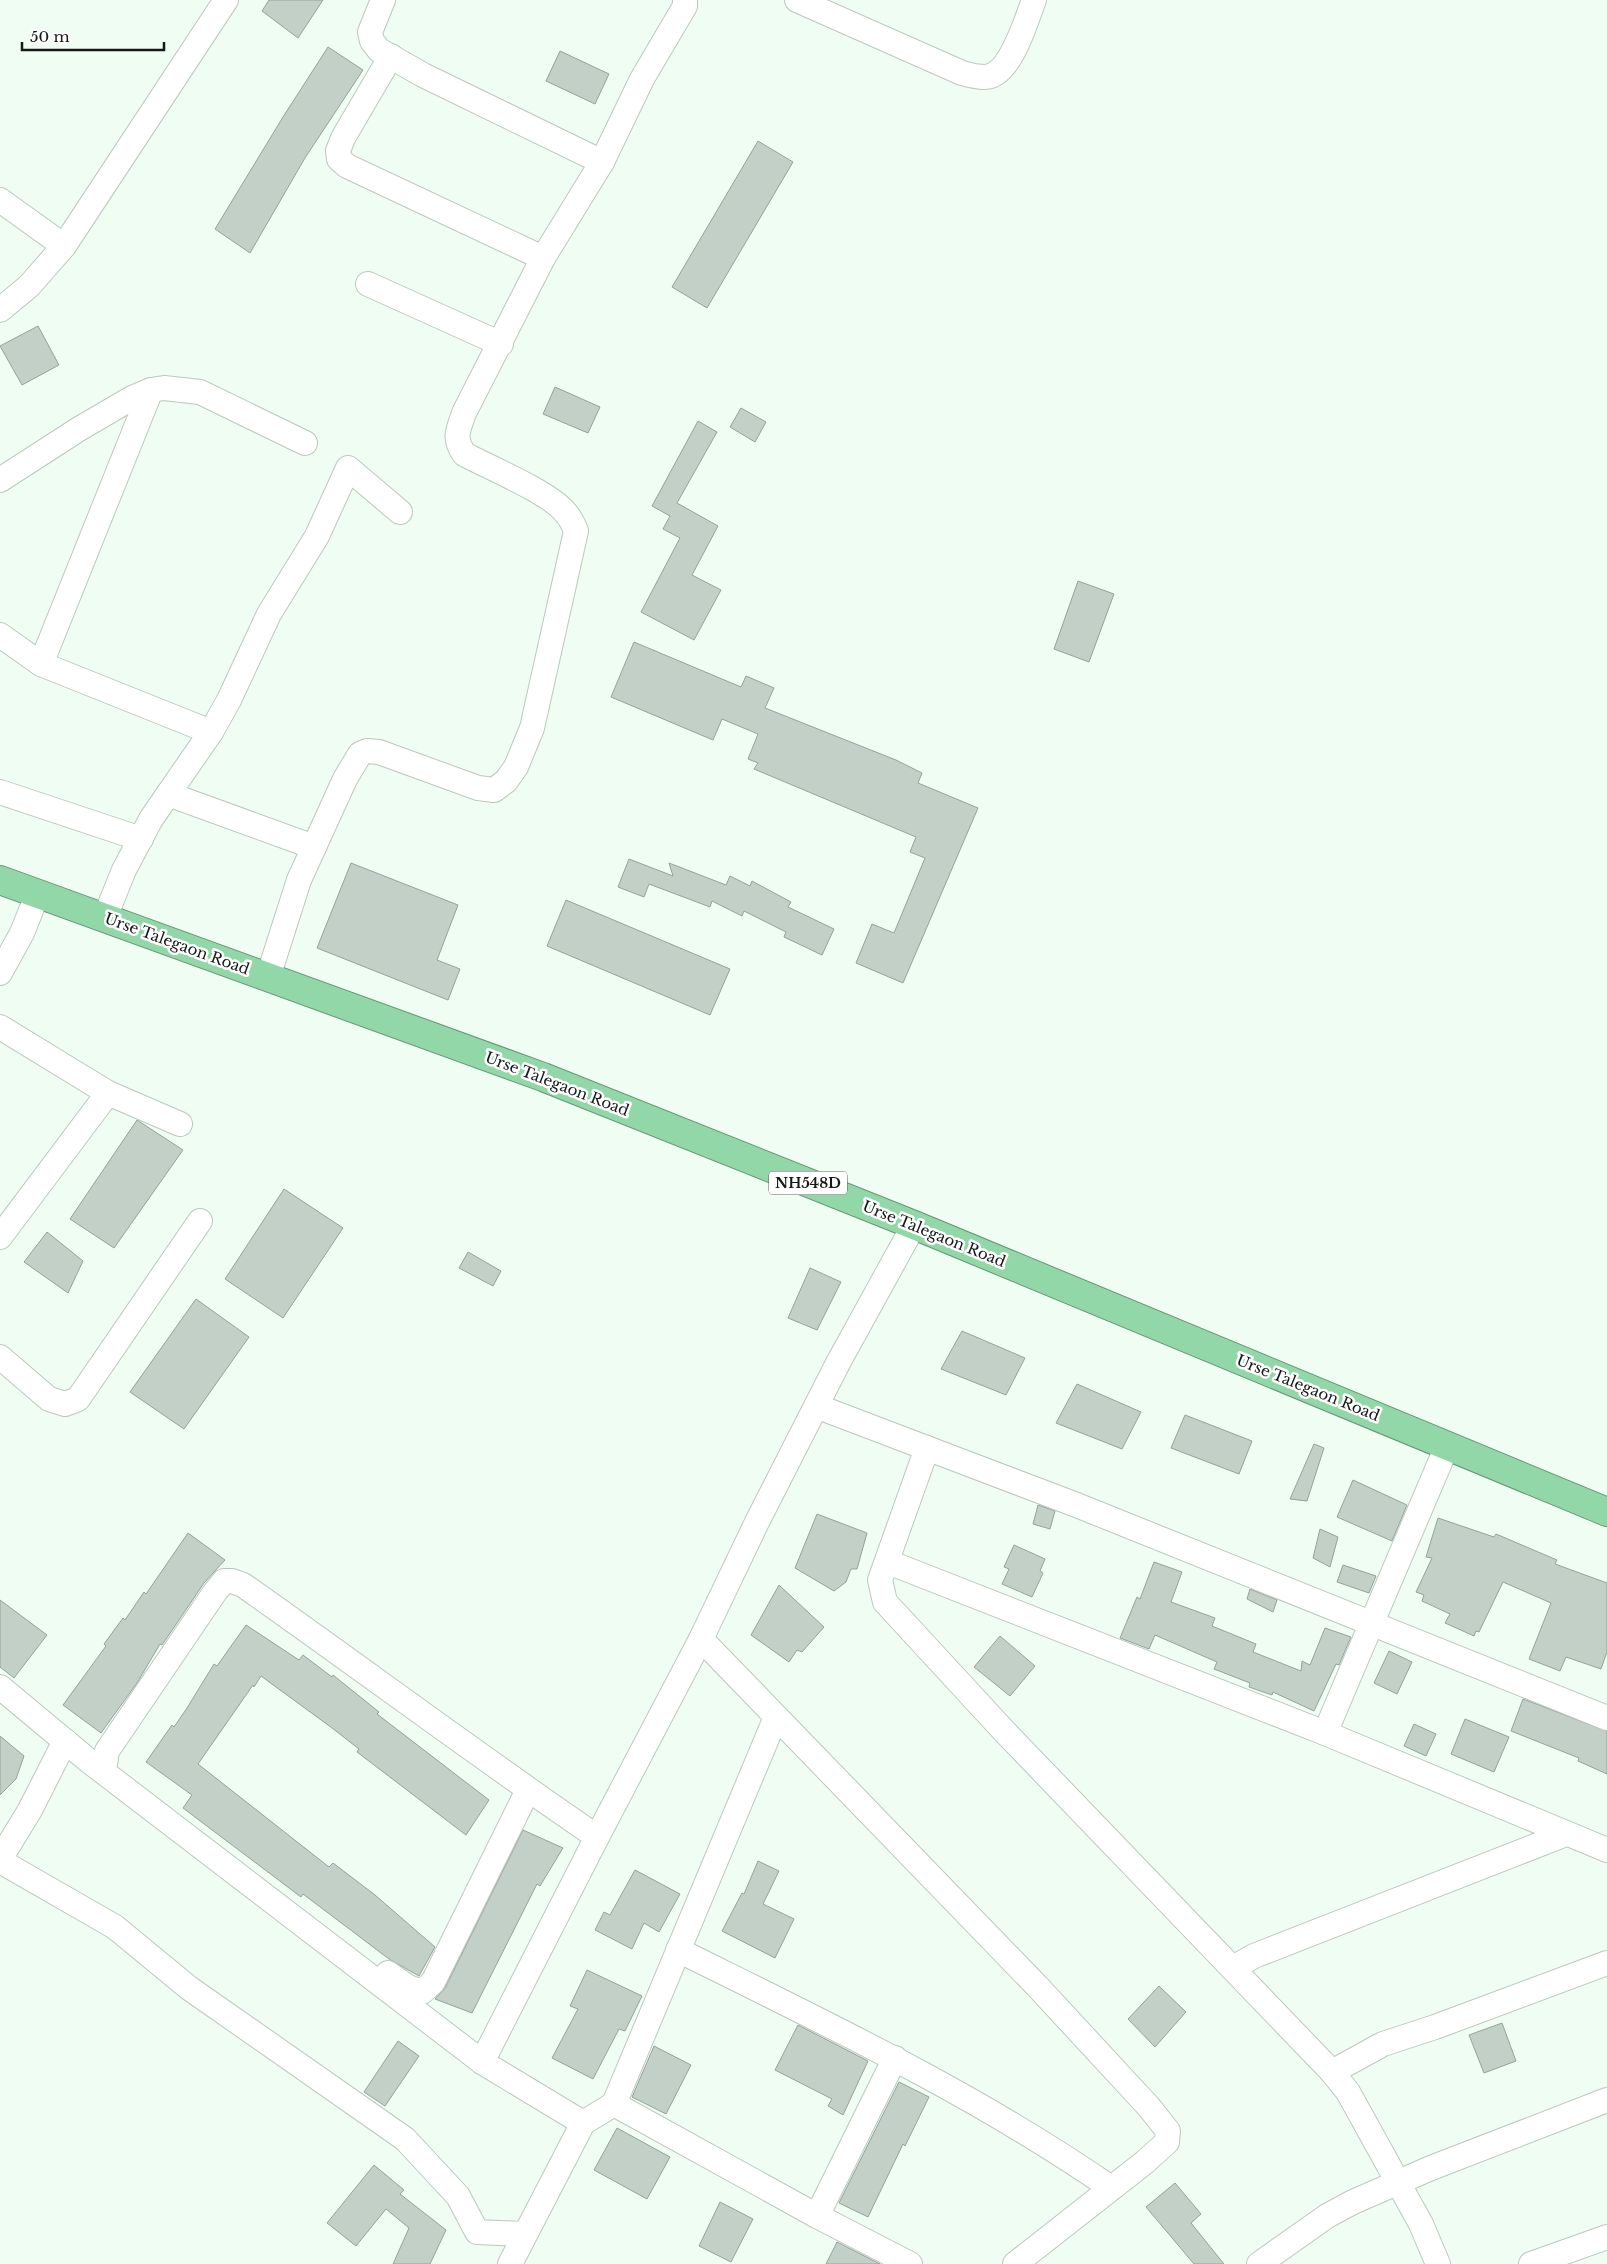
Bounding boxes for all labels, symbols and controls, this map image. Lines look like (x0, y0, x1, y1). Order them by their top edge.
scale bar (22, 20, 165, 52)
text: 50 m (30, 27, 70, 46)
street label: Urse Talegaon Road (102, 908, 252, 979)
street label: Urse Talegaon Road (482, 1047, 632, 1120)
road number: NH548D (769, 1172, 847, 1194)
street label: Urse Talegaon Road (860, 1196, 1009, 1271)
street label: Urse Talegaon Road (1234, 1350, 1383, 1425)

